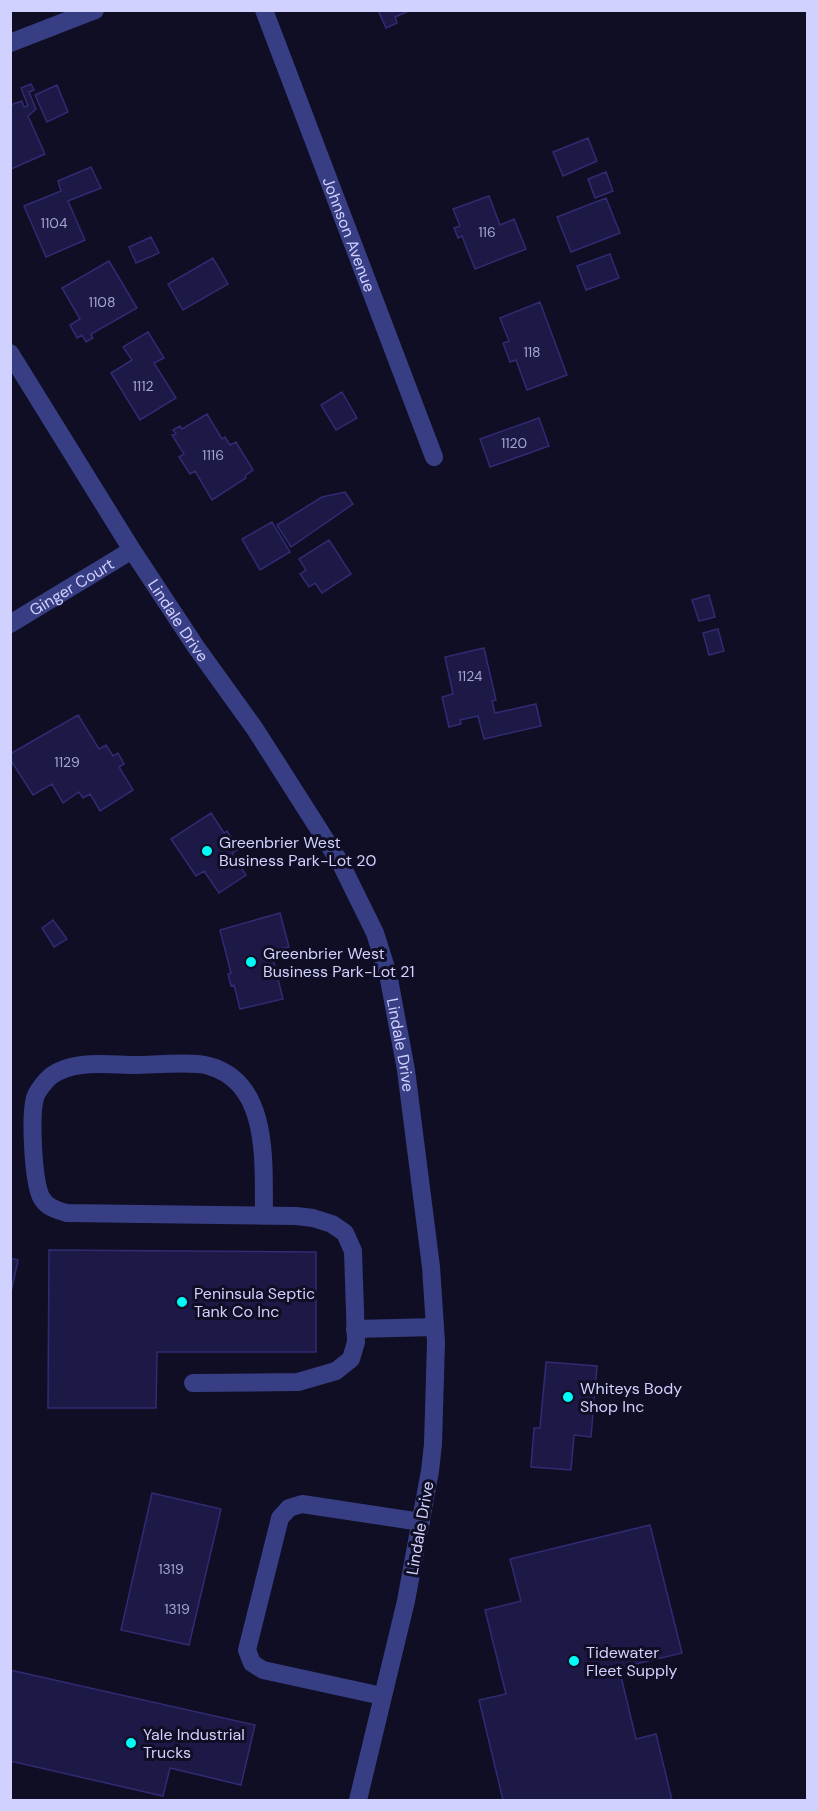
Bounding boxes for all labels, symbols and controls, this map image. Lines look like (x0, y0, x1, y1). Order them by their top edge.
street label: Johnson Avenue (318, 174, 381, 295)
house number: 1104 (41, 214, 68, 232)
house number: 116 (478, 223, 496, 241)
house number: 1108 (89, 293, 115, 311)
house number: 118 (523, 343, 541, 361)
house number: 1112 (132, 377, 154, 395)
house number: 1120 (501, 434, 527, 452)
house number: 1116 (202, 446, 224, 464)
street label: Ginger Court (25, 553, 118, 620)
street label: Lindale Drive (143, 575, 214, 666)
house number: 1124 (457, 667, 483, 685)
house number: 1129 (54, 753, 80, 771)
place label: Greenbrier West Business Park-Lot 20 (219, 832, 376, 871)
marker: Greenbrier West Business Park-Lot 20 (200, 844, 214, 858)
place label: Greenbrier West Business Park-Lot 21 (263, 943, 415, 982)
marker: Greenbrier West Business Park-Lot 21 (244, 955, 258, 969)
street label: Lindale Drive (382, 996, 419, 1093)
place label: Peninsula Septic Tank Co Inc (194, 1283, 315, 1322)
marker: Peninsula Septic Tank Co Inc (175, 1295, 189, 1309)
place label: Whiteys Body Shop Inc (580, 1378, 682, 1417)
marker: Whiteys Body Shop Inc (561, 1390, 575, 1404)
street label: Lindale Drive (401, 1479, 439, 1577)
house number: 1319 (158, 1560, 184, 1578)
house number: 1319 (164, 1600, 190, 1618)
place label: Tidewater Fleet Supply (586, 1642, 678, 1681)
marker: Tidewater Fleet Supply (567, 1654, 581, 1668)
place label: Yale Industrial Trucks (143, 1724, 245, 1763)
marker: Yale Industrial Trucks (124, 1736, 138, 1750)

